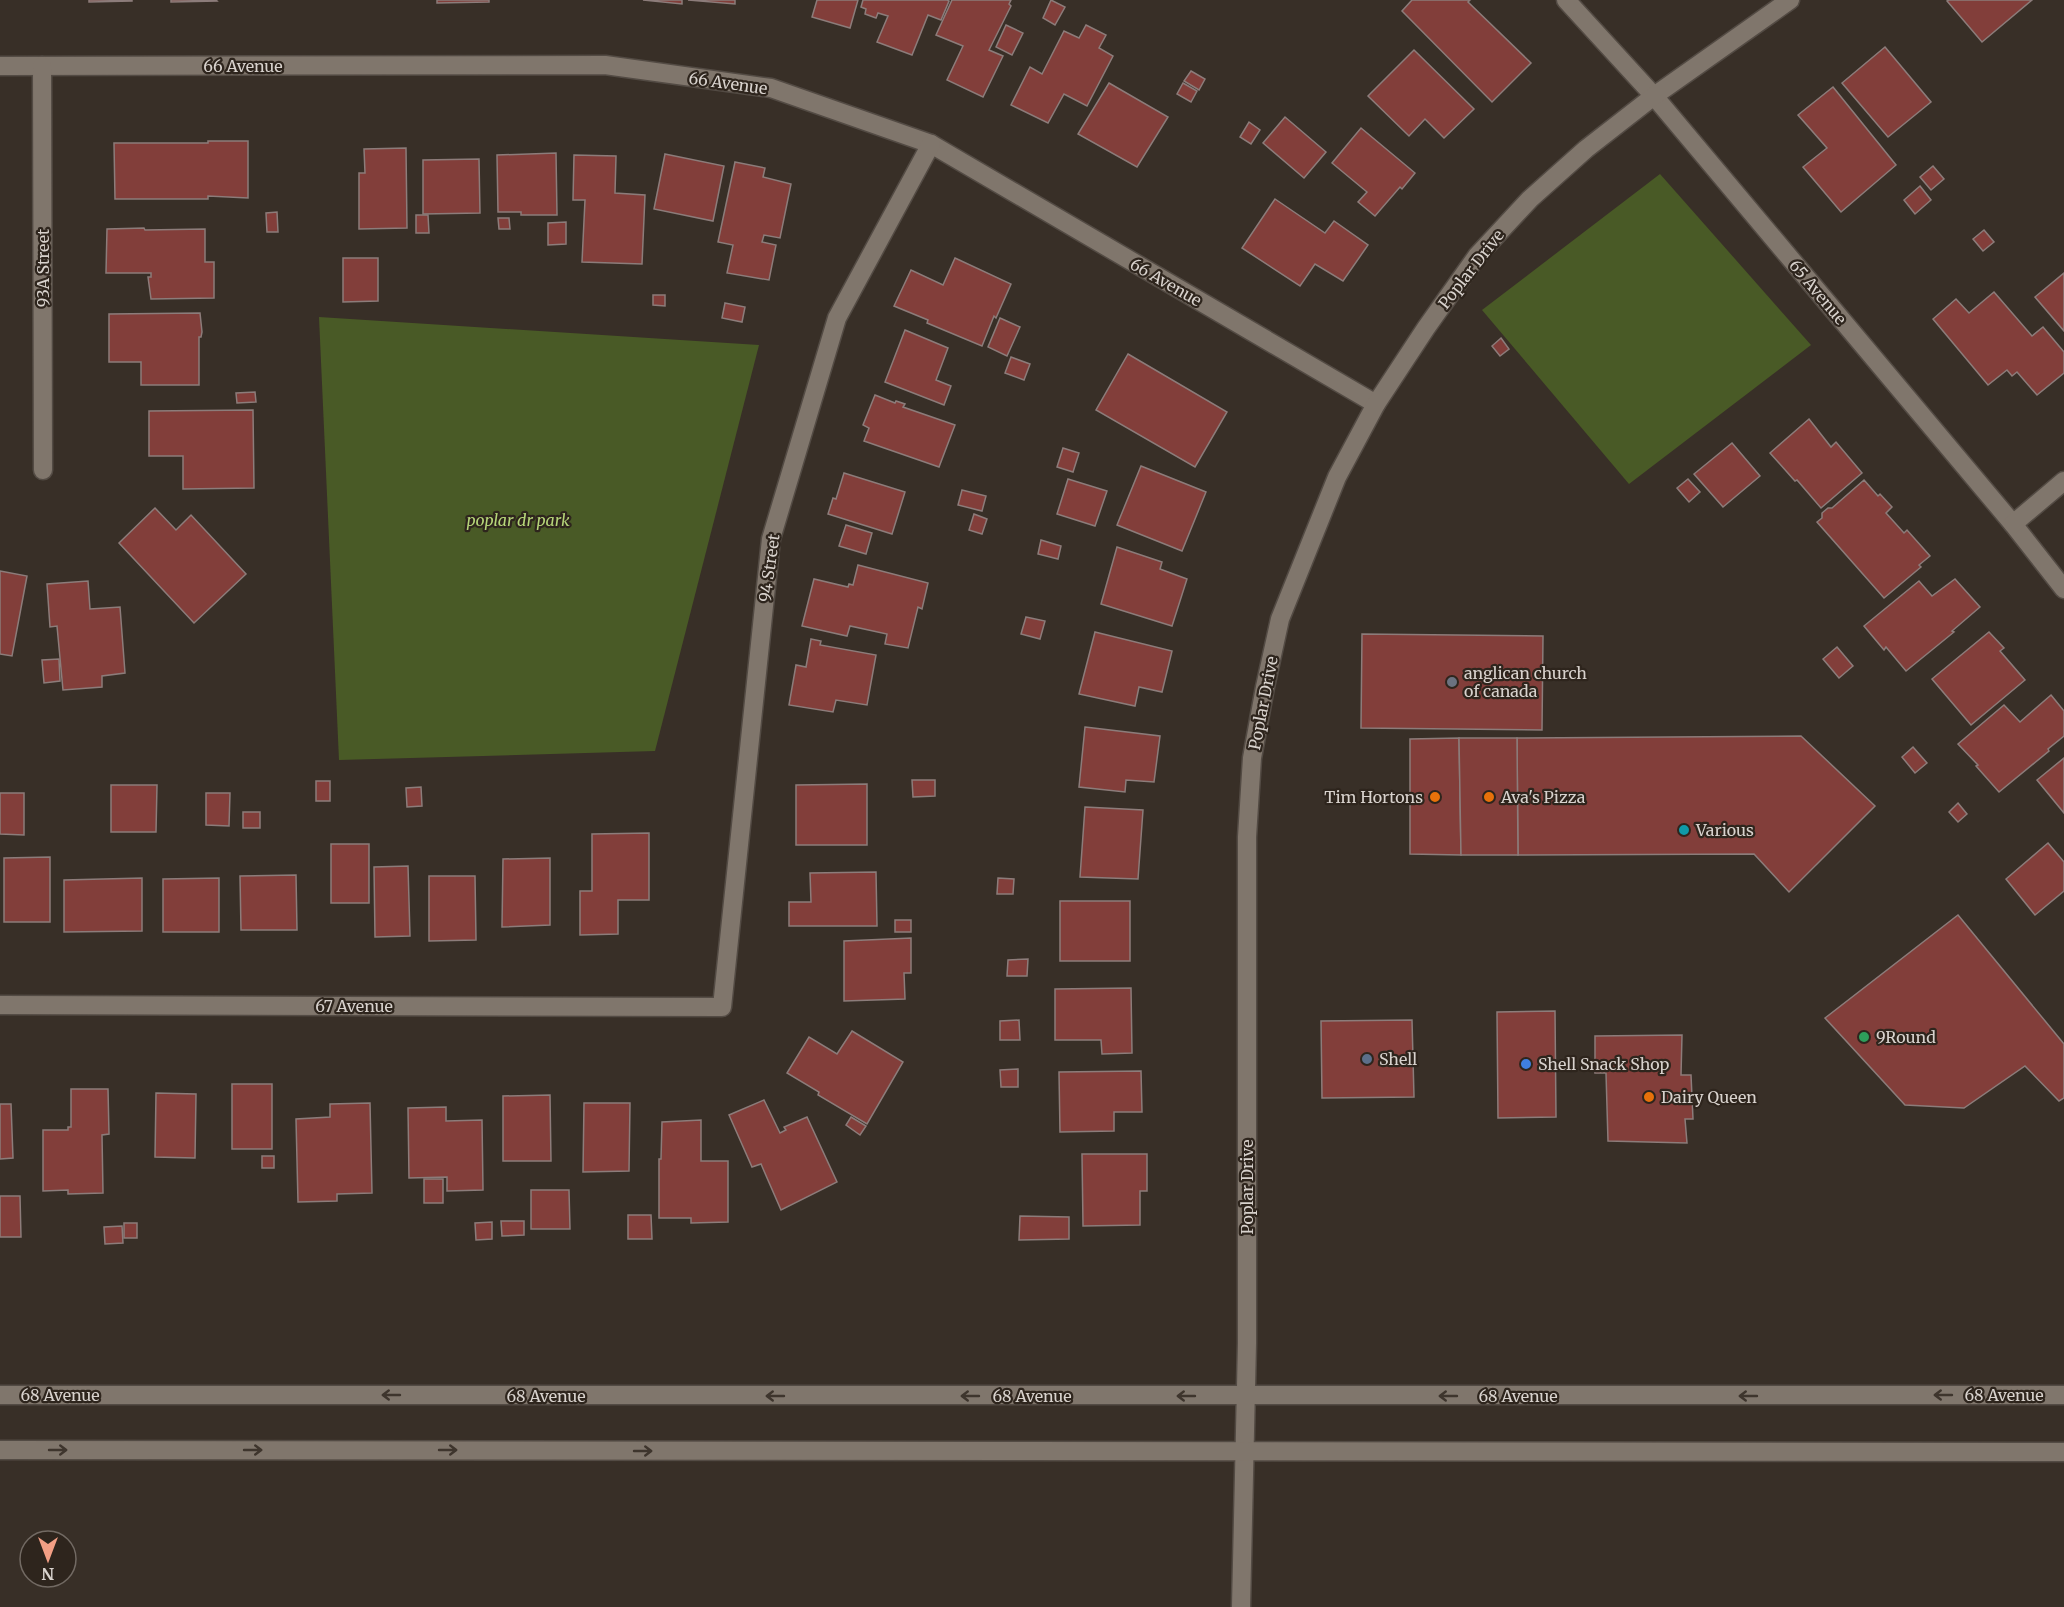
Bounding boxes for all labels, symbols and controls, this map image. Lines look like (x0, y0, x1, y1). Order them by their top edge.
street label: 66 Avenue (203, 56, 283, 76)
street label: 66 Avenue (687, 68, 769, 98)
street label: Poplar Drive (1434, 225, 1508, 313)
street label: 93A Street (33, 228, 53, 307)
street label: 66 Avenue (1127, 254, 1205, 310)
street label: 65 Avenue (1785, 256, 1851, 328)
park label: poplar dr park (466, 510, 570, 530)
street label: 94 Street (754, 532, 784, 603)
street label: Poplar Drive (1244, 654, 1282, 752)
place label: anglican church of canada (1464, 663, 1587, 701)
marker: anglican church of canada (1445, 675, 1459, 689)
place label: Tim Hortons (1324, 787, 1423, 807)
place label: Ava's Pizza (1500, 787, 1586, 807)
marker: Tim Hortons (1428, 790, 1442, 804)
marker: Ava's Pizza (1482, 790, 1496, 804)
place label: Various (1695, 820, 1754, 840)
marker: Various (1677, 823, 1691, 837)
street label: 67 Avenue (315, 996, 393, 1016)
place label: 9Round (1876, 1027, 1936, 1047)
marker: 9Round (1857, 1030, 1871, 1044)
place label: Shell (1379, 1049, 1417, 1069)
marker: Shell (1360, 1052, 1374, 1066)
place label: Shell Snack Shop (1538, 1054, 1670, 1074)
marker: Shell Snack Shop (1519, 1057, 1533, 1071)
place label: Dairy Queen (1661, 1087, 1757, 1107)
marker: Dairy Queen (1642, 1090, 1656, 1104)
street label: Poplar Drive (1237, 1139, 1257, 1235)
street label: 68 Avenue (20, 1385, 100, 1405)
street label: 68 Avenue (1964, 1385, 2044, 1405)
street label: 68 Avenue (506, 1386, 586, 1406)
street label: 68 Avenue (992, 1386, 1072, 1406)
street label: 68 Avenue (1478, 1386, 1558, 1406)
one-way arrow (382, 1389, 402, 1401)
one-way arrow (1933, 1389, 1953, 1401)
one-way arrow (766, 1390, 786, 1402)
one-way arrow (961, 1390, 981, 1402)
one-way arrow (1177, 1390, 1197, 1402)
one-way arrow (1438, 1390, 1458, 1402)
one-way arrow (1738, 1390, 1758, 1402)
one-way arrow (48, 1444, 68, 1456)
one-way arrow (243, 1444, 263, 1456)
one-way arrow (438, 1444, 458, 1456)
one-way arrow (633, 1445, 653, 1457)
north arrow (18, 1529, 78, 1589)
text: N (41, 1564, 54, 1584)

